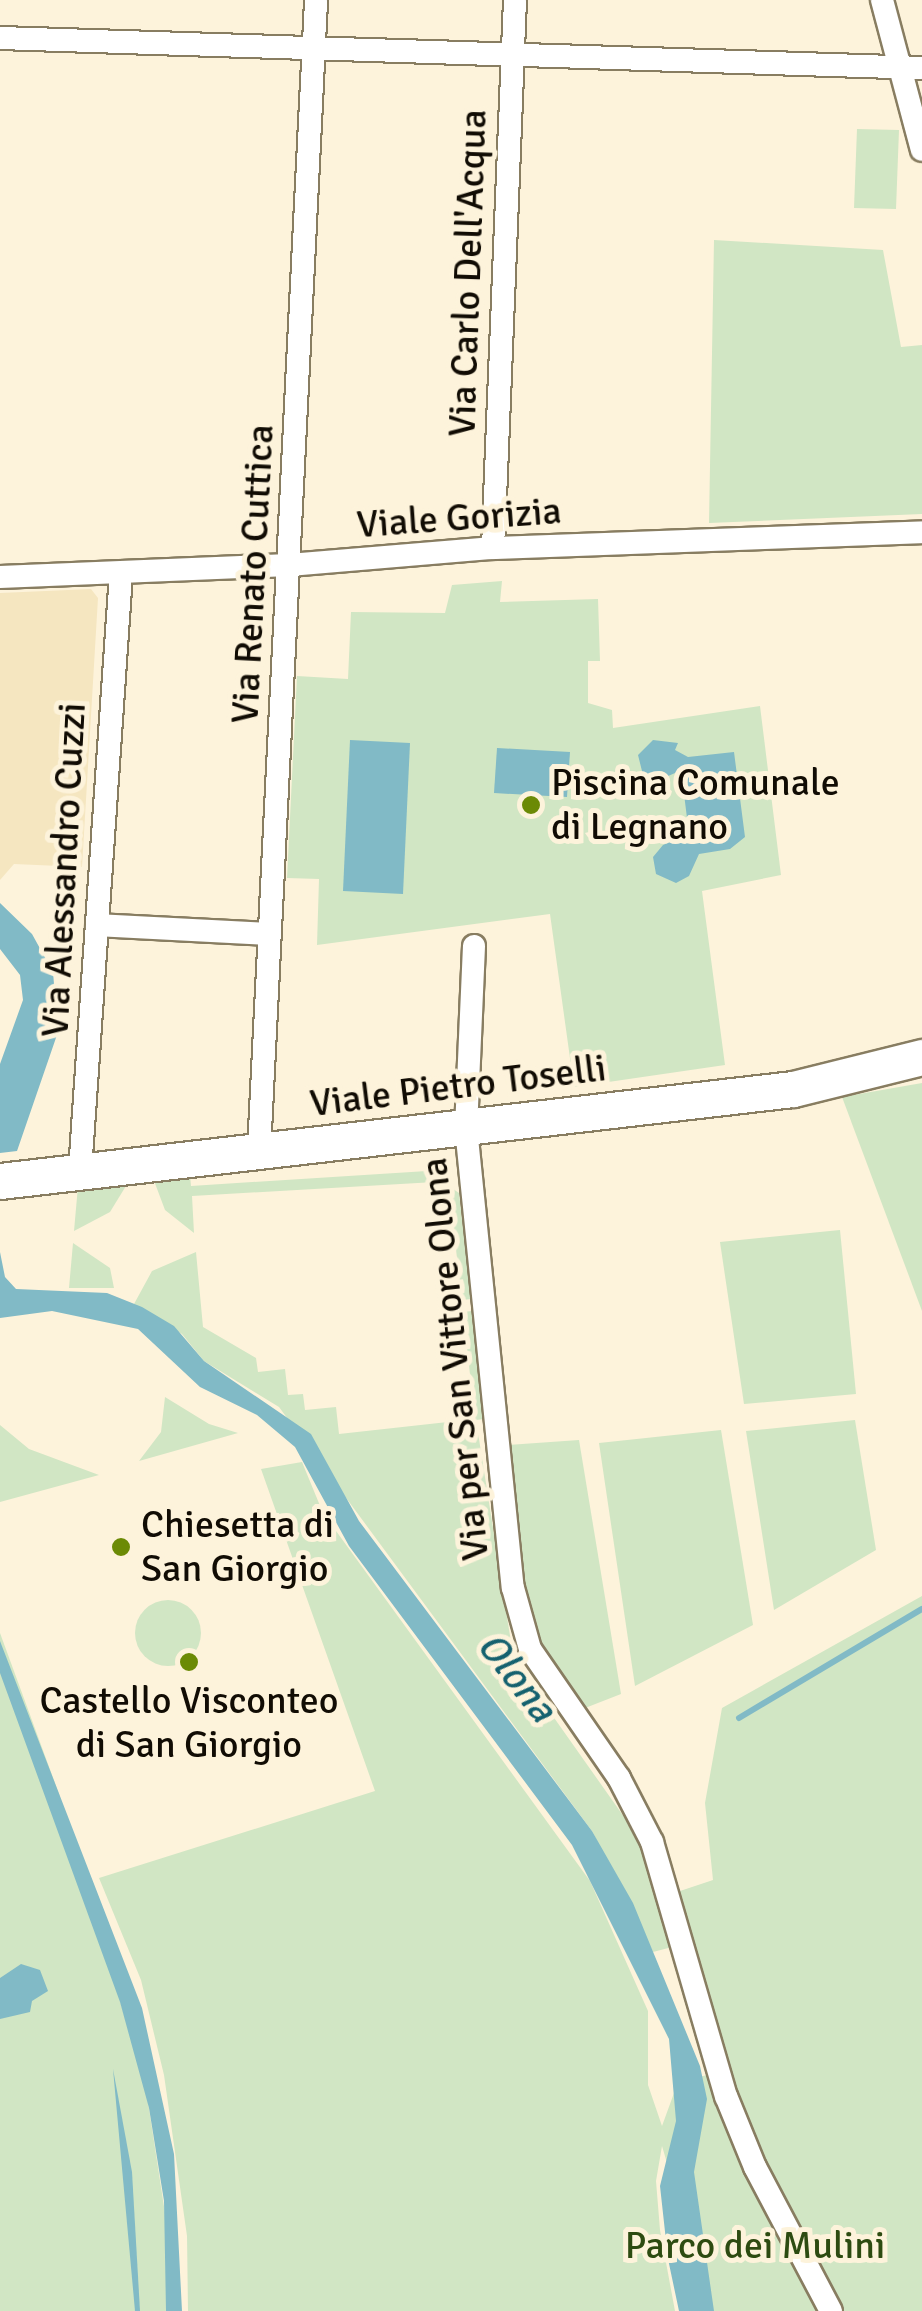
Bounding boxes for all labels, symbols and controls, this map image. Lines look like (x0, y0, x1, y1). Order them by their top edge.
street label: Via Carlo Dell'Acqua (439, 108, 497, 438)
street label: Via Renato Cuttica (222, 423, 284, 725)
street label: Viale Gorizia (355, 488, 563, 548)
street label: Via Alessandro Cuzzi (32, 702, 96, 1038)
place label: Piscina Comunale di Legnano (551, 760, 840, 849)
marker: Piscina Comunale di Legnano (520, 794, 542, 816)
street label: Viale Pietro Toselli (307, 1045, 609, 1127)
street label: Via per San Vittore Olona (411, 1155, 499, 1563)
place label: Chiesetta di San Giorgio (141, 1502, 334, 1592)
marker: Chiesetta di San Giorgio (110, 1536, 132, 1558)
water label: Olona (467, 1623, 567, 1731)
marker: Castello Visconteo di San Giorgio (178, 1651, 200, 1673)
place label: Castello Visconteo di San Giorgio (40, 1678, 338, 1768)
park label: Parco dei Mulini (625, 2223, 885, 2269)

